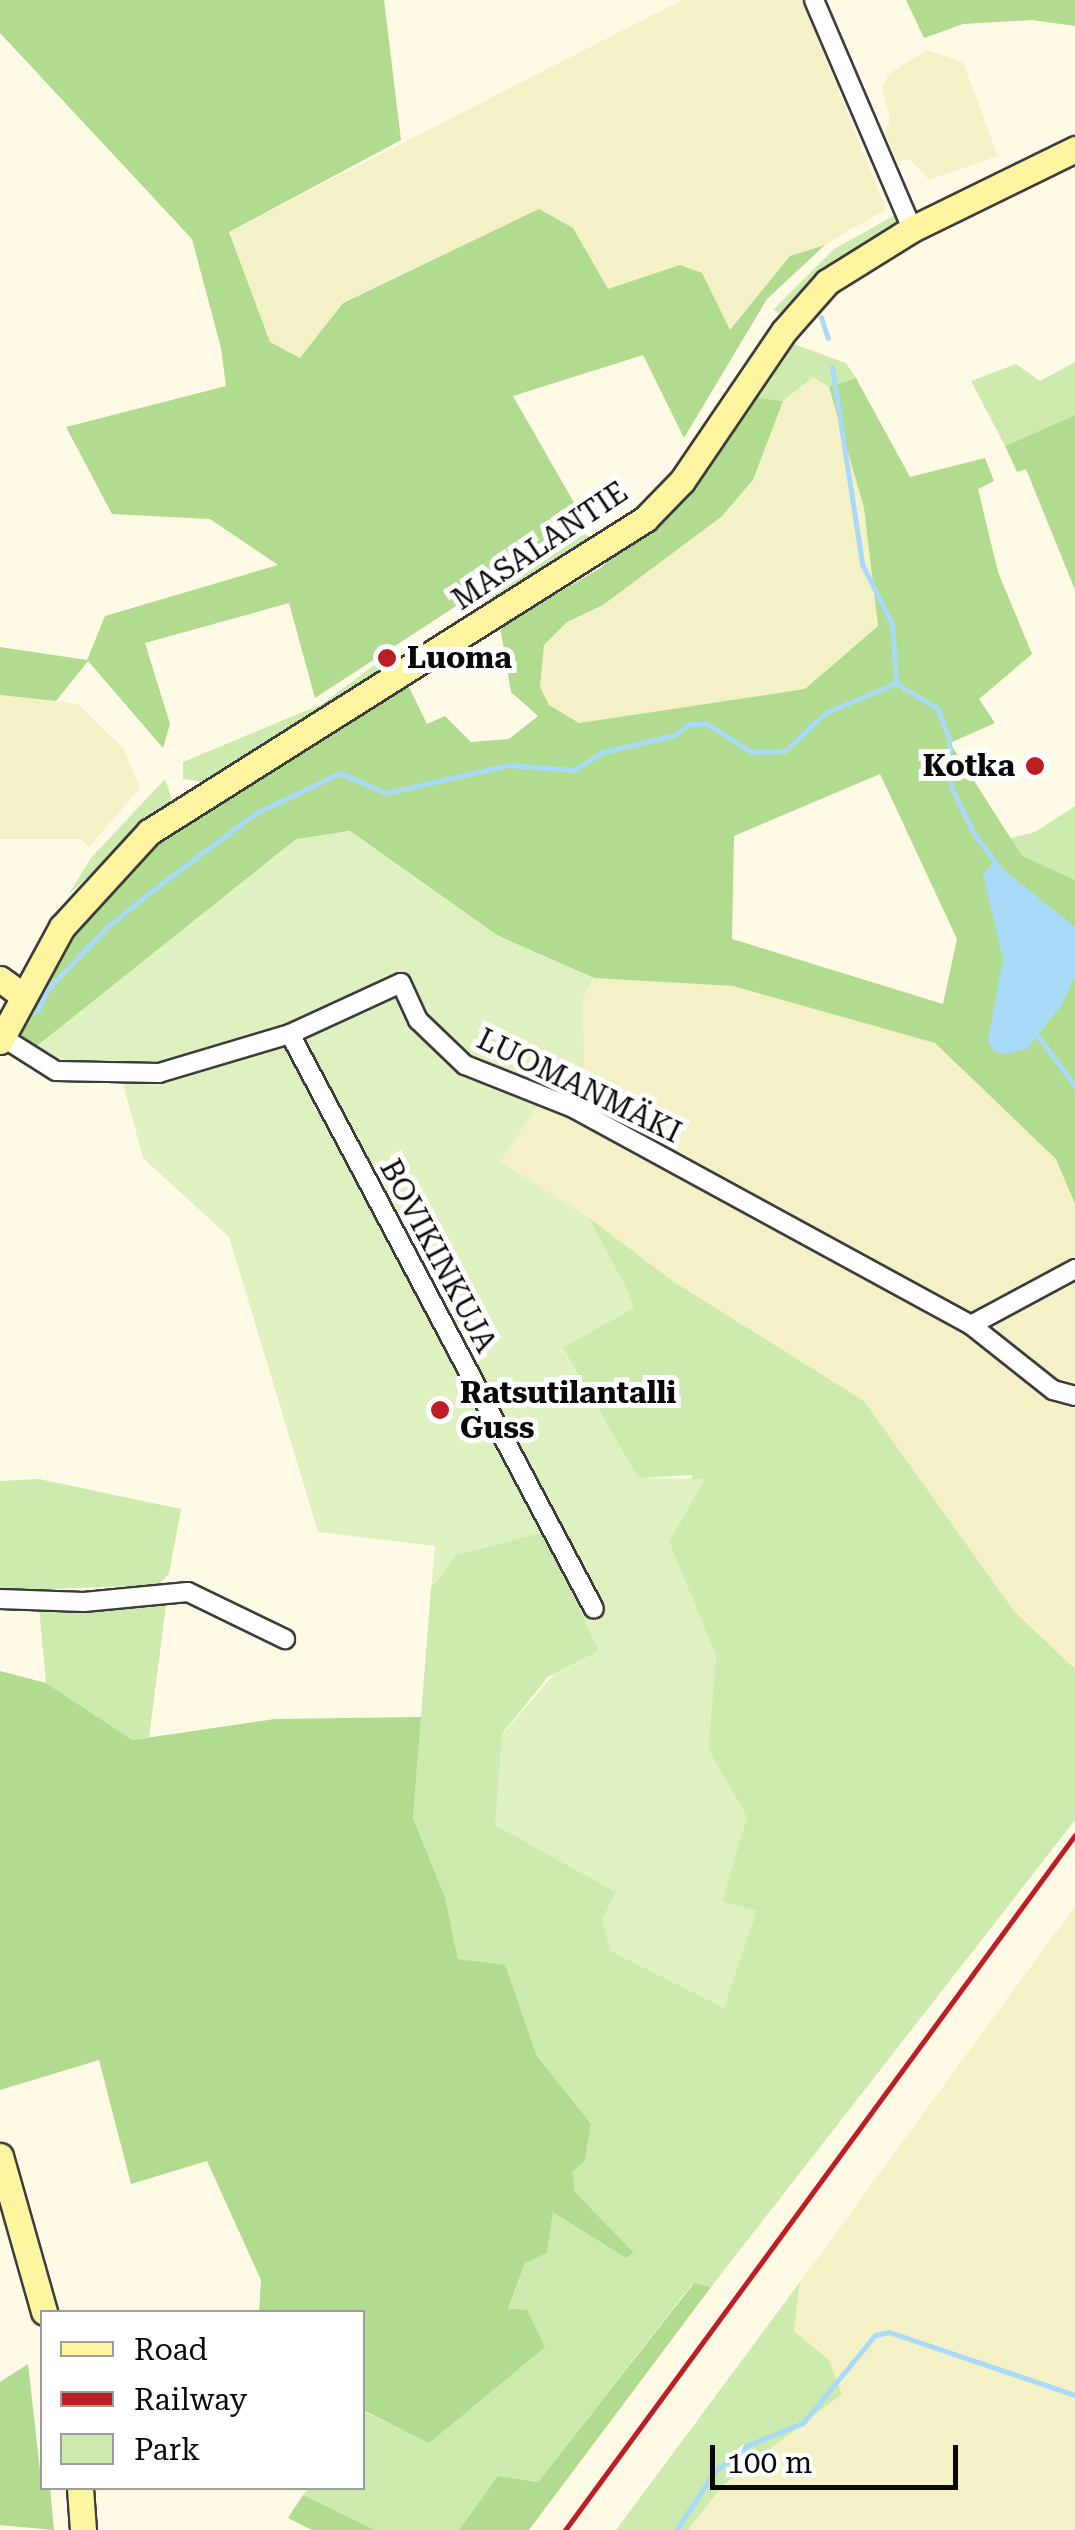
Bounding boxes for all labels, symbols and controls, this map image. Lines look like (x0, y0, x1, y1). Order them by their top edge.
street label: MASALANTIE (445, 474, 635, 618)
place label: Luoma (407, 640, 512, 676)
marker: Luoma (376, 647, 398, 669)
place label: Kotka (923, 748, 1015, 784)
marker: Kotka (1024, 755, 1046, 777)
street label: LUOMANMÄKI (471, 1021, 687, 1151)
street label: BOVIKINKUJA (372, 1153, 504, 1359)
place label: Ratsutilantalli Guss (460, 1375, 676, 1446)
marker: Ratsutilantalli Guss (429, 1399, 451, 1421)
legend (40, 2310, 365, 2490)
text: Road (134, 2332, 208, 2367)
text: Railway (134, 2382, 247, 2417)
scale bar (715, 2425, 962, 2487)
text: Park (134, 2432, 200, 2467)
text: 100 m (727, 2445, 812, 2480)

